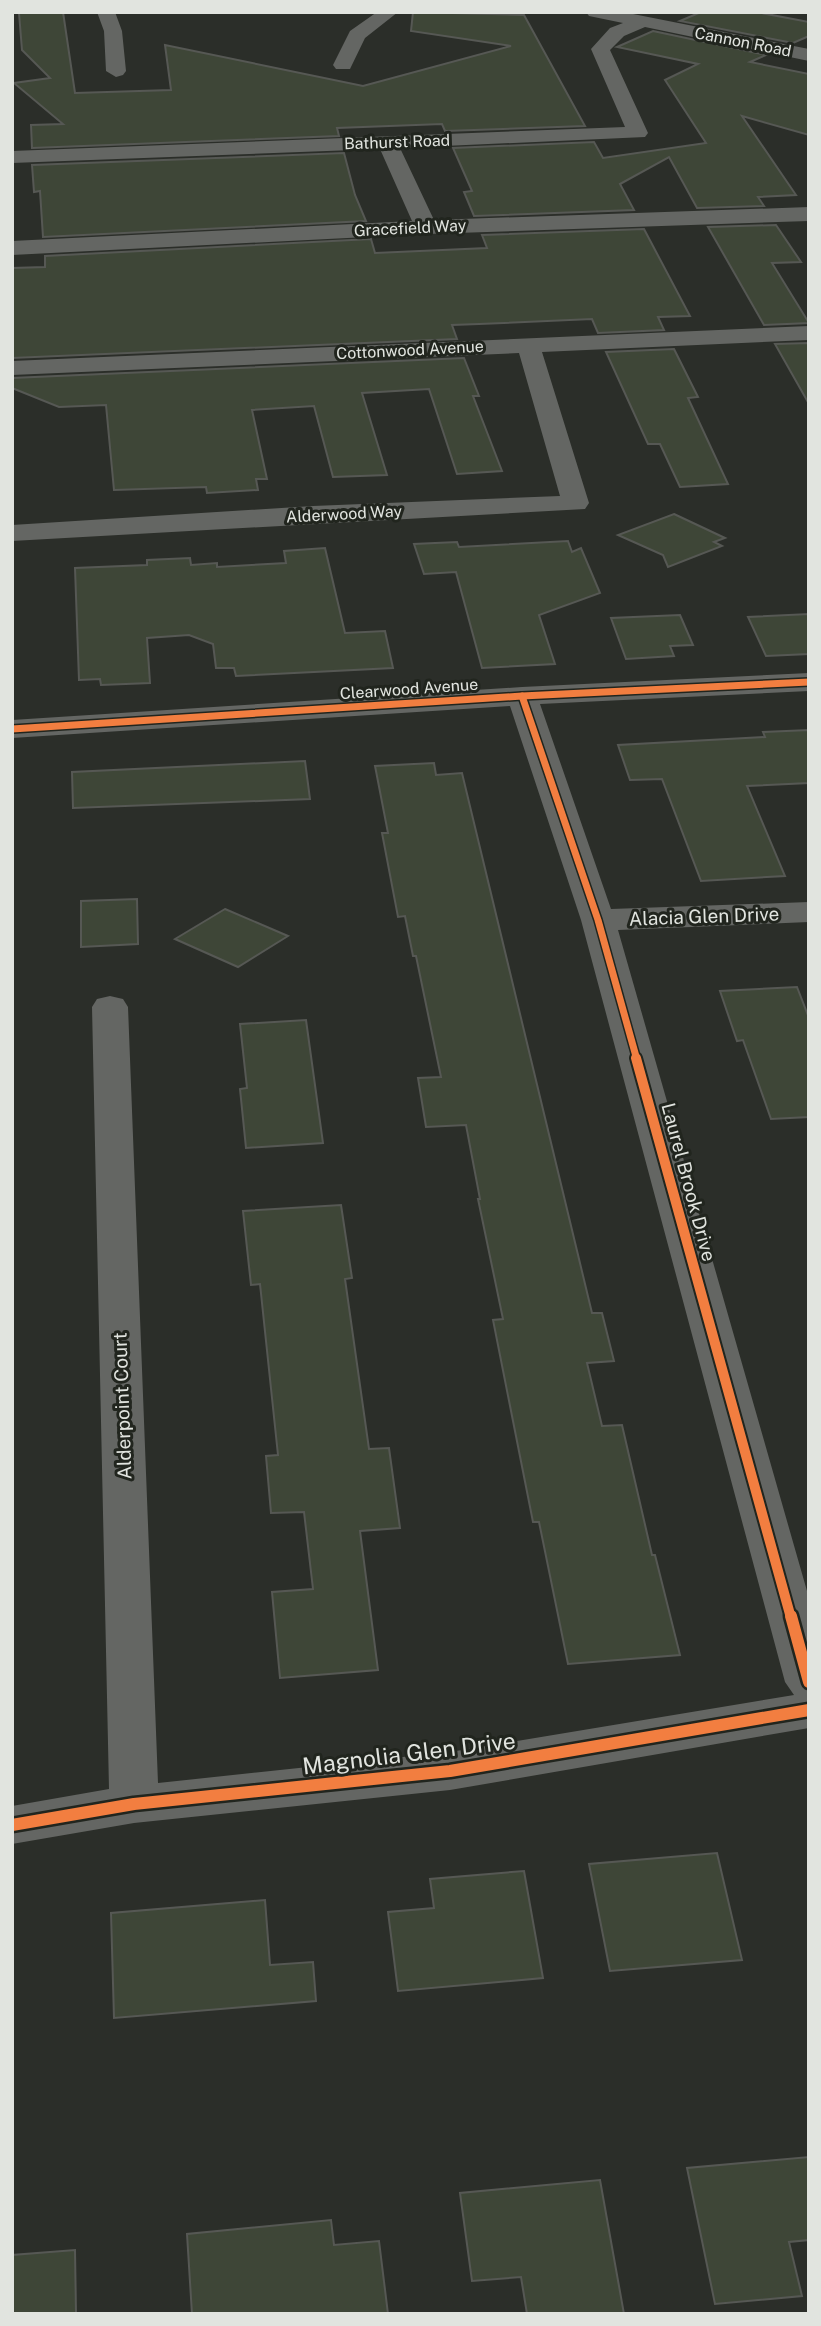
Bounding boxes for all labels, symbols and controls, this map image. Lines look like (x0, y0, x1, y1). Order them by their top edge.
street label: Cannon Road (693, 23, 793, 61)
street label: Bathurst Road (344, 131, 450, 153)
street label: Gracefield Way (353, 216, 467, 240)
street label: Cottonwood Avenue (336, 337, 484, 363)
street label: Alderwood Way (286, 501, 403, 527)
street label: Clearwood Avenue (339, 675, 479, 703)
street label: Alacia Glen Drive (628, 902, 780, 930)
street label: Laurel Brook Drive (657, 1100, 721, 1264)
street label: Alderpoint Court (108, 1332, 136, 1480)
street label: Magnolia Glen Drive (301, 1727, 517, 1779)

